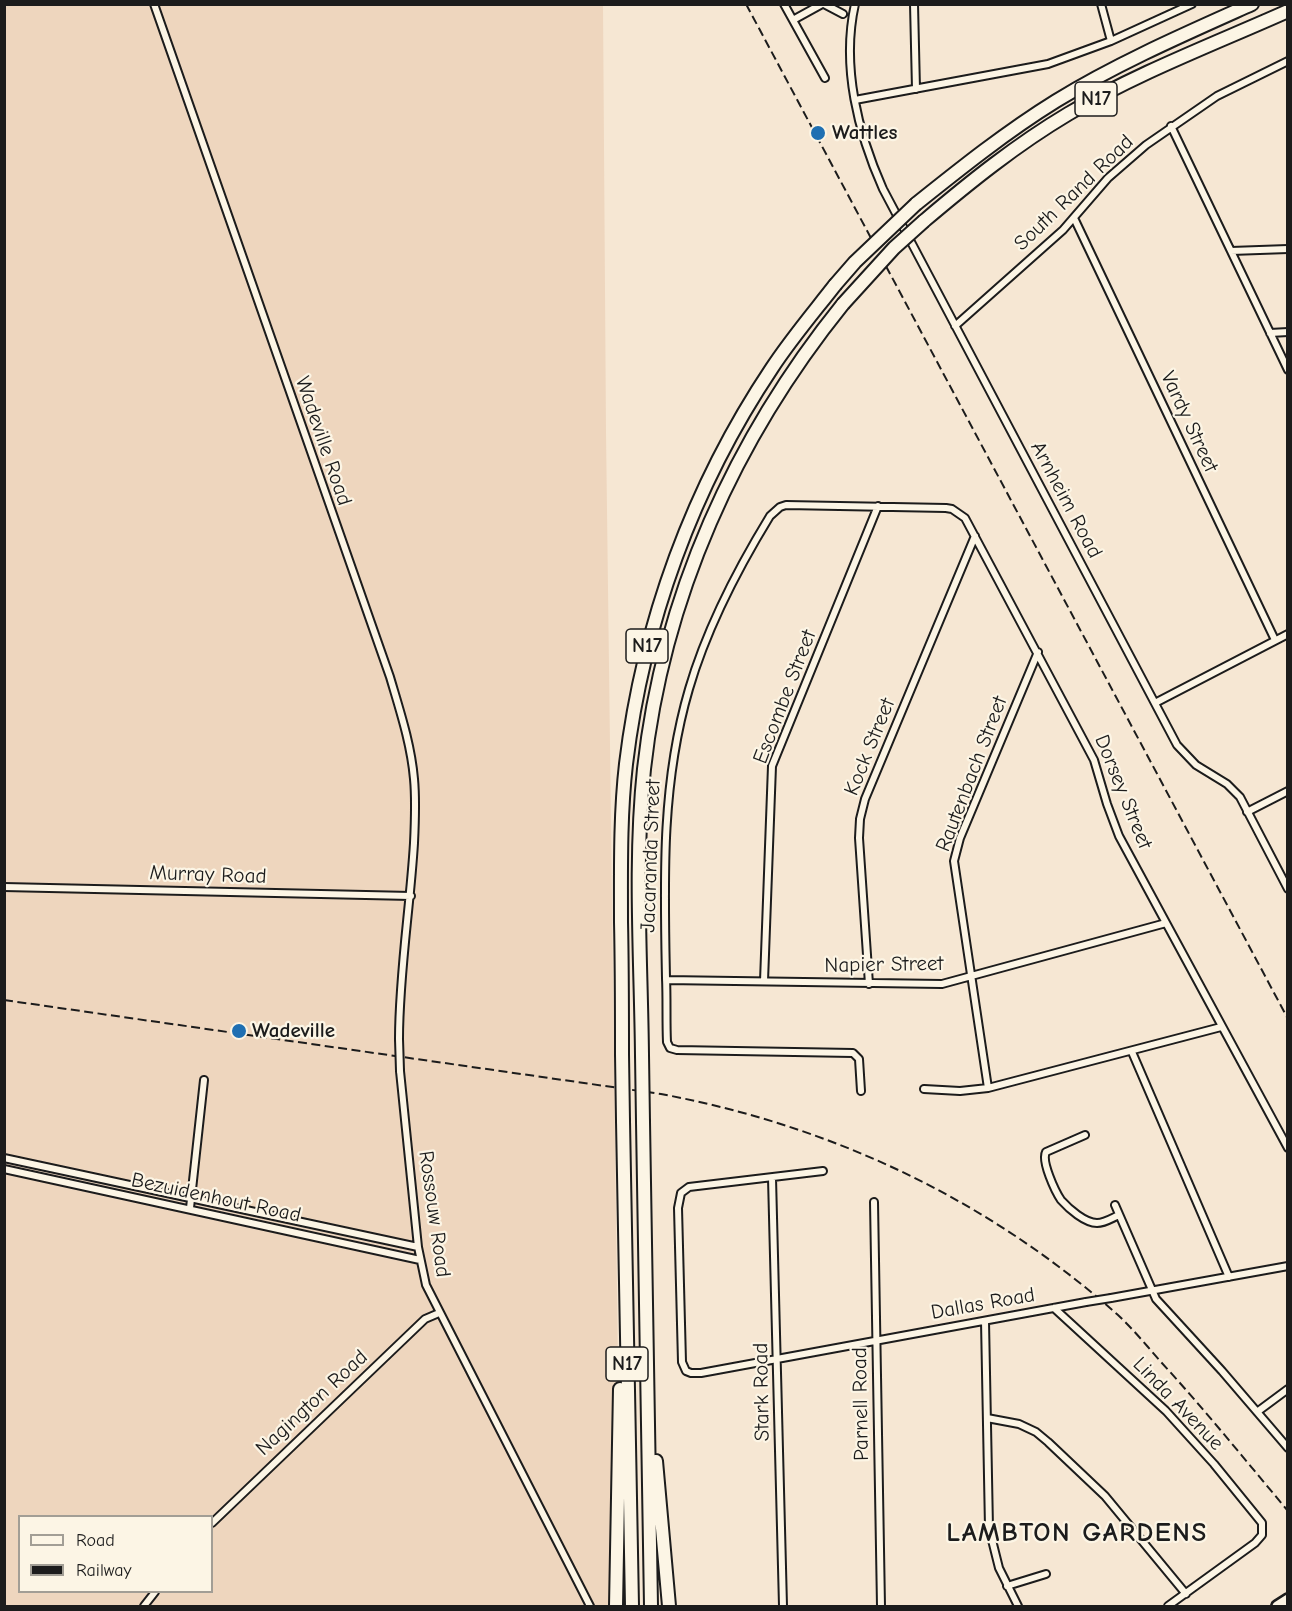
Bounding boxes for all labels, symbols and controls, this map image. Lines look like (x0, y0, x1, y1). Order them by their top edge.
road number: N17 (1075, 82, 1117, 116)
place label: Wattles (832, 120, 897, 146)
marker: Wattles (809, 124, 827, 142)
street label: South Rand Road (1009, 130, 1139, 256)
street label: Vardy Street (1155, 367, 1223, 477)
street label: Wadeville Road (289, 373, 357, 509)
street label: Arnheim Road (1025, 437, 1107, 563)
street label: Escombe Street (748, 627, 822, 767)
road number: N17 (626, 629, 668, 663)
street label: Rautenbach Street (931, 693, 1013, 855)
street label: Kock Street (839, 695, 901, 799)
street label: Dorsey Street (1089, 731, 1157, 853)
street label: Jacaranda Street (636, 779, 666, 933)
street label: Murray Road (149, 860, 267, 890)
street label: Napier Street (824, 951, 944, 979)
place label: Wadeville (252, 1018, 335, 1044)
marker: Wadeville (230, 1022, 248, 1040)
street label: Rossouw Road (413, 1149, 455, 1279)
street label: Bezuidenhout Road (129, 1168, 303, 1228)
street label: Dallas Road (929, 1282, 1037, 1326)
street label: Stark Road (749, 1342, 775, 1442)
street label: Nagington Road (251, 1345, 373, 1461)
road number: N17 (606, 1347, 648, 1381)
street label: Parnell Road (847, 1347, 875, 1461)
street label: Linda Avenue (1127, 1352, 1229, 1456)
legend (18, 1515, 213, 1593)
district label: LAMBTON GARDENS (946, 1517, 1208, 1549)
text: Road (76, 1530, 115, 1551)
text: Railway (76, 1560, 132, 1581)

